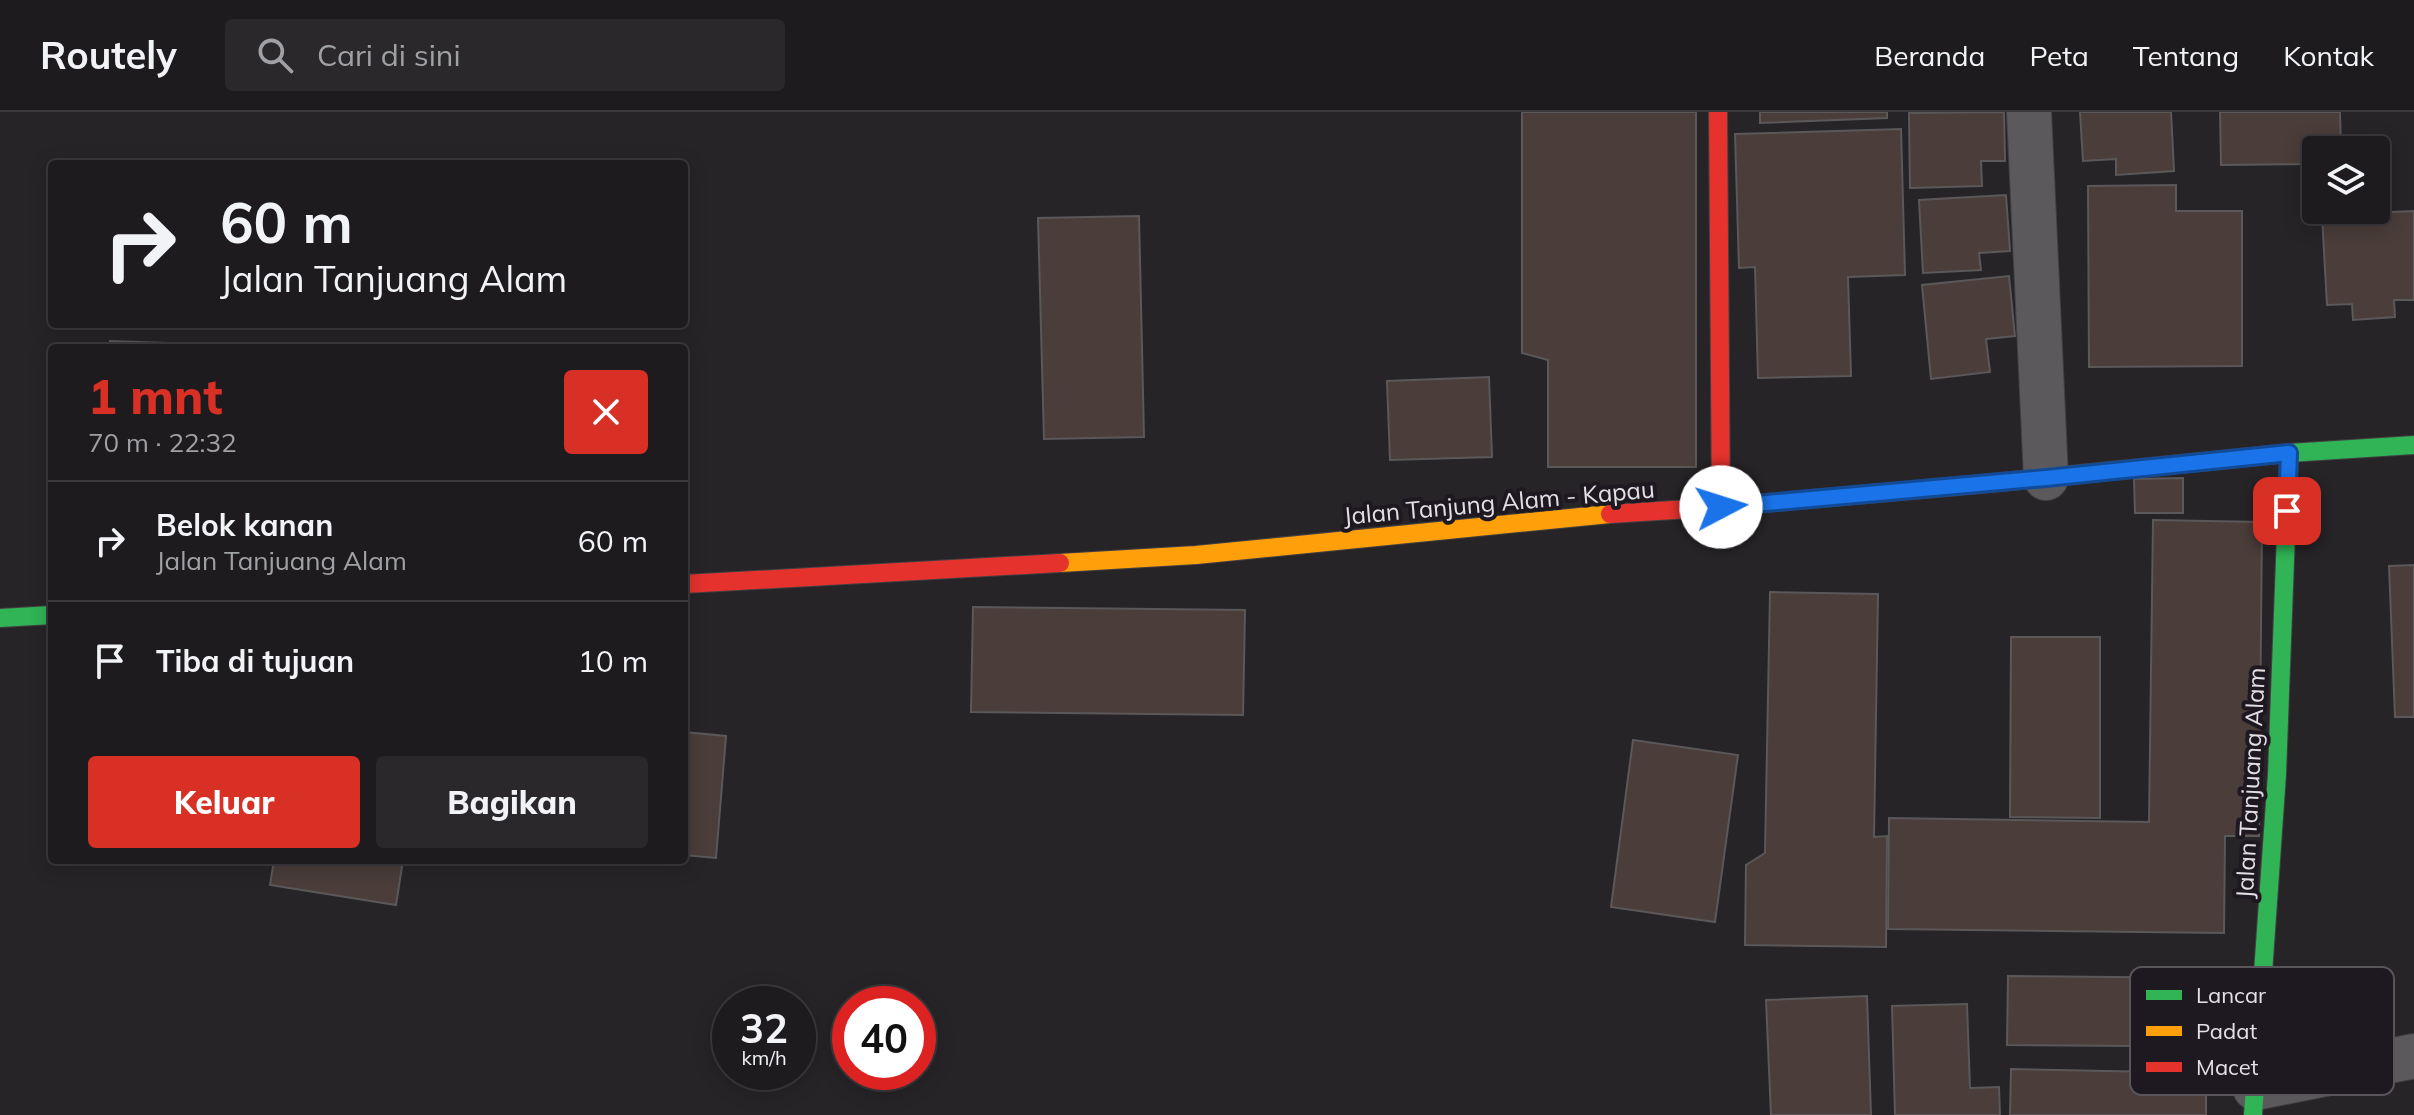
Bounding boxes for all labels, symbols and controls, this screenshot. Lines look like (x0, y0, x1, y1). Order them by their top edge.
search box (225, 19, 785, 91)
text: Routely (40, 31, 177, 79)
icon: search (253, 33, 297, 77)
text: Cari di sini (317, 36, 461, 74)
text: Beranda (1874, 38, 1985, 73)
text: Peta (2029, 38, 2089, 73)
text: Tentang (2133, 38, 2239, 73)
text: Kontak (2283, 38, 2374, 73)
map controls (2302, 136, 2390, 224)
button: layers (2302, 136, 2390, 224)
text: 60 m (220, 187, 353, 257)
icon: right (88, 192, 192, 296)
text: Jalan Tanjuang Alam (220, 256, 567, 301)
text: 1 mnt (88, 366, 223, 426)
button: close (564, 370, 648, 454)
text: 70 m · 22:32 (88, 426, 237, 459)
position arrow (1679, 465, 1763, 549)
street label: Jalan Tanjung Alam - Kapau (1342, 473, 1656, 531)
pin (2253, 477, 2321, 545)
icon: arrive (2265, 489, 2309, 533)
text: Belok kanan (156, 506, 333, 544)
icon: right (88, 519, 132, 563)
text: 60 m (578, 522, 648, 560)
text: Jalan Tanjuang Alam (156, 544, 407, 577)
icon: arrive (88, 639, 132, 683)
text: Tiba di tujuan (156, 642, 354, 680)
text: 10 m (578, 642, 648, 680)
street label: Jalan Tanjuang Alam (2229, 667, 2271, 899)
button: Keluar (88, 756, 360, 848)
button: Bagikan (376, 756, 648, 848)
legend (2130, 967, 2394, 1095)
text: Lancar (2196, 981, 2266, 1009)
speed limit sign: 40 (832, 986, 936, 1090)
text: 32 (740, 1003, 788, 1053)
text: Padat (2196, 1017, 2257, 1045)
text: km/h (741, 1045, 787, 1070)
text: Macet (2196, 1053, 2259, 1081)

